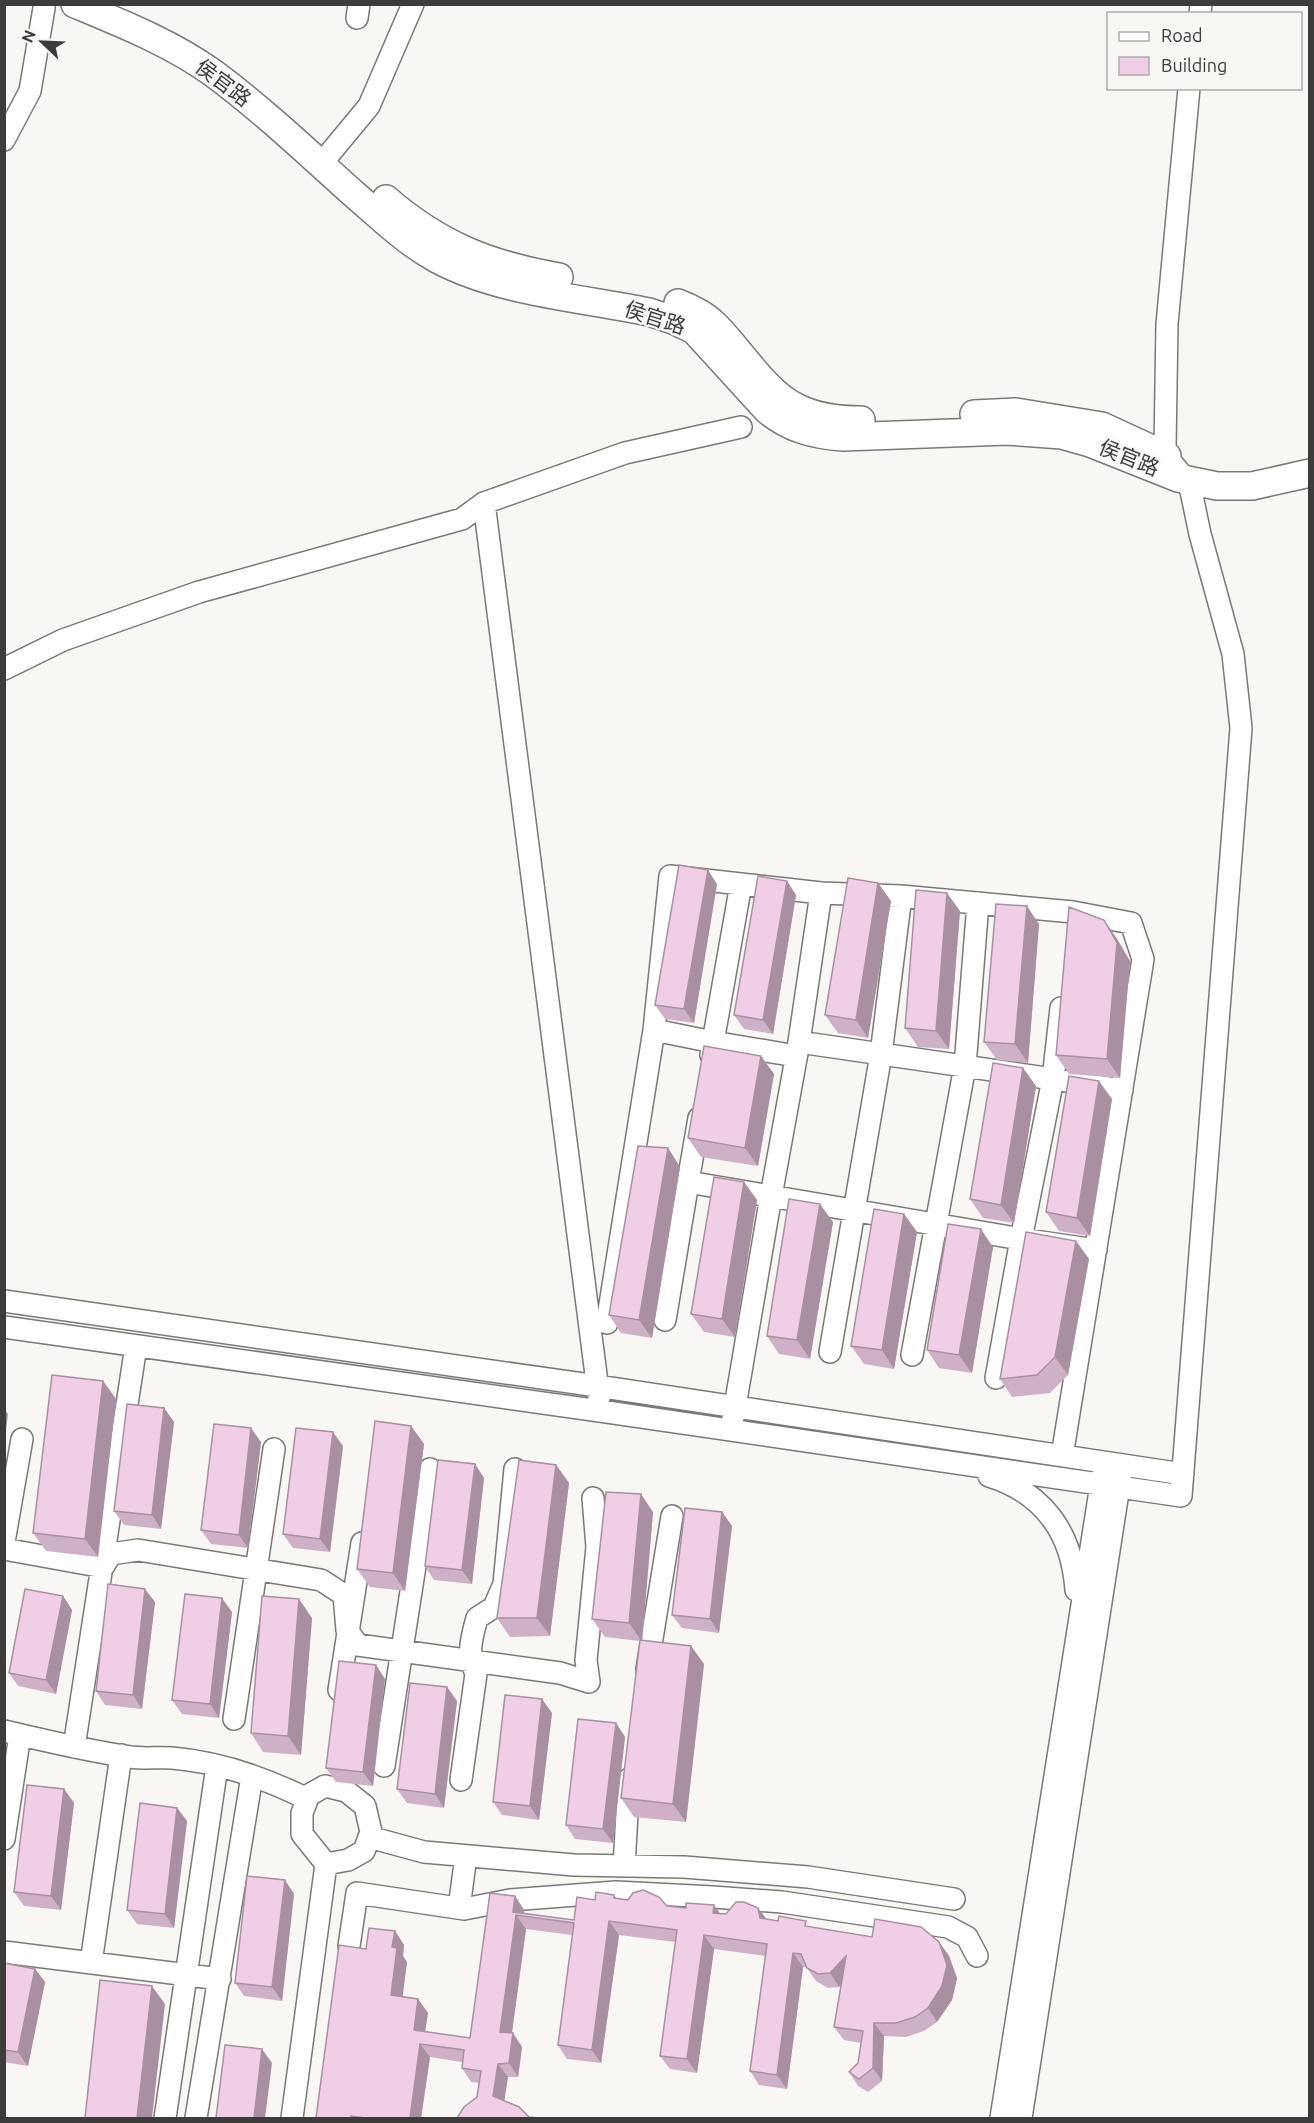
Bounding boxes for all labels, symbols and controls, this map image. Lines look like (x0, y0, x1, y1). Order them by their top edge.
north arrow (12, 12, 72, 72)
legend (1107, 12, 1302, 90)
text: Road (1161, 25, 1203, 45)
text: N (18, 27, 39, 45)
street label: 侯官路 (191, 54, 256, 111)
text: Building (1161, 55, 1227, 75)
street label: 侯官路 (622, 296, 689, 338)
street label: 侯官路 (1096, 434, 1163, 480)

